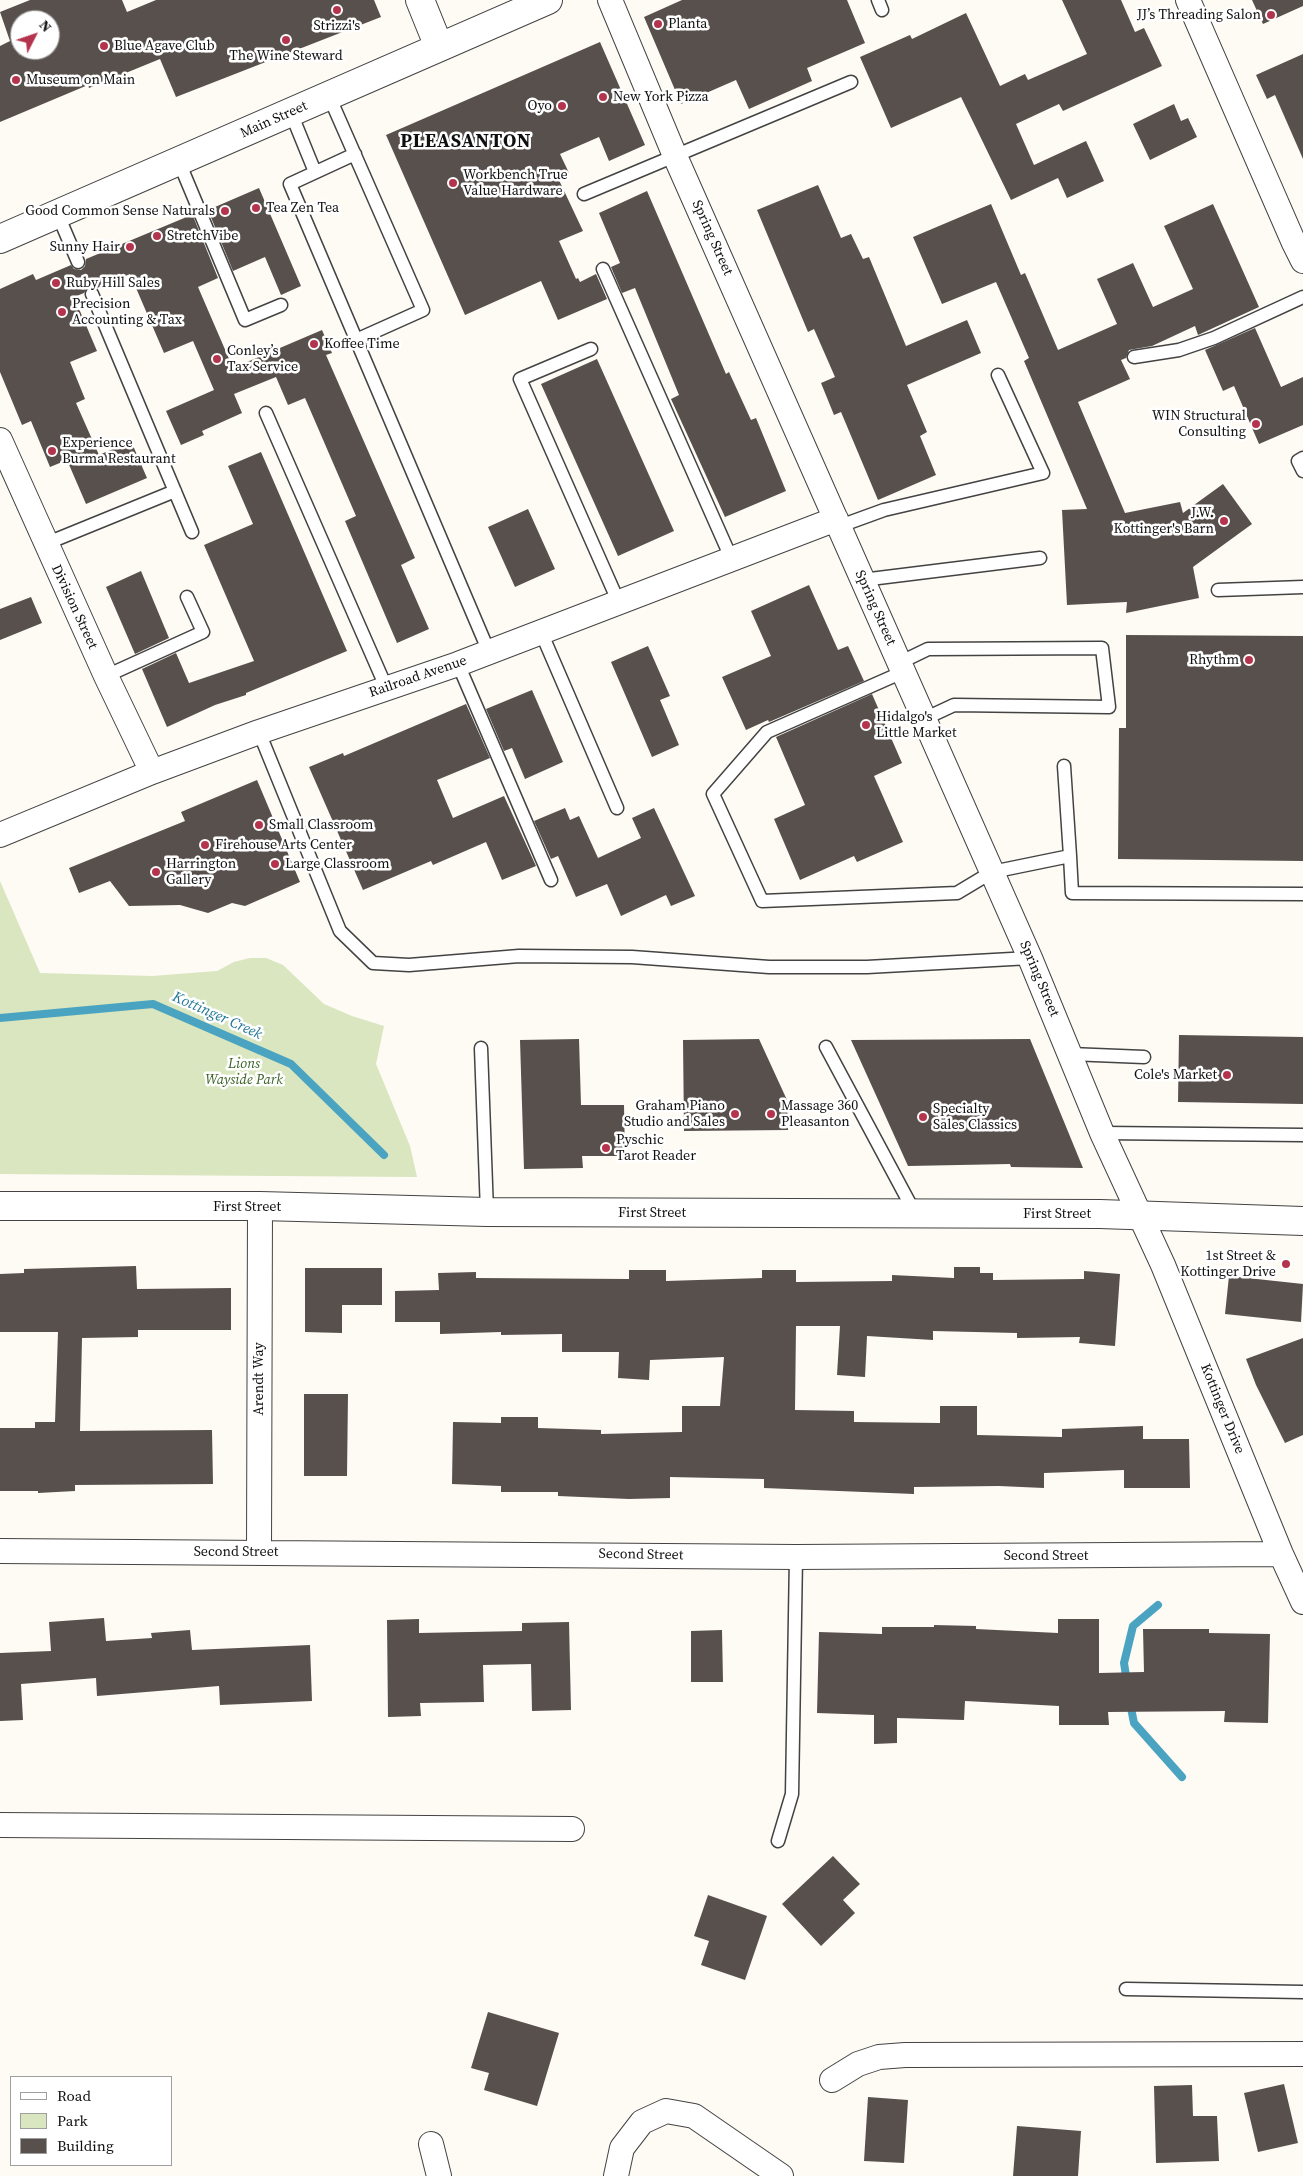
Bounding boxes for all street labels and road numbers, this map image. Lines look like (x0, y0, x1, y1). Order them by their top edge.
street label: Main Street (238, 98, 310, 142)
street label: Spring Street (688, 198, 736, 278)
street label: Division Street (47, 562, 101, 652)
street label: Spring Street (851, 568, 899, 648)
street label: Railroad Avenue (367, 652, 469, 702)
street label: Spring Street (1016, 939, 1062, 1019)
street label: First Street (213, 1199, 281, 1215)
street label: First Street (618, 1205, 686, 1221)
street label: First Street (1023, 1206, 1091, 1222)
street label: Arendt Way (251, 1342, 267, 1416)
street label: Kottinger Drive (1196, 1361, 1248, 1457)
street label: Second Street (194, 1544, 278, 1560)
street label: Second Street (599, 1546, 683, 1564)
street label: Second Street (1004, 1548, 1088, 1564)

